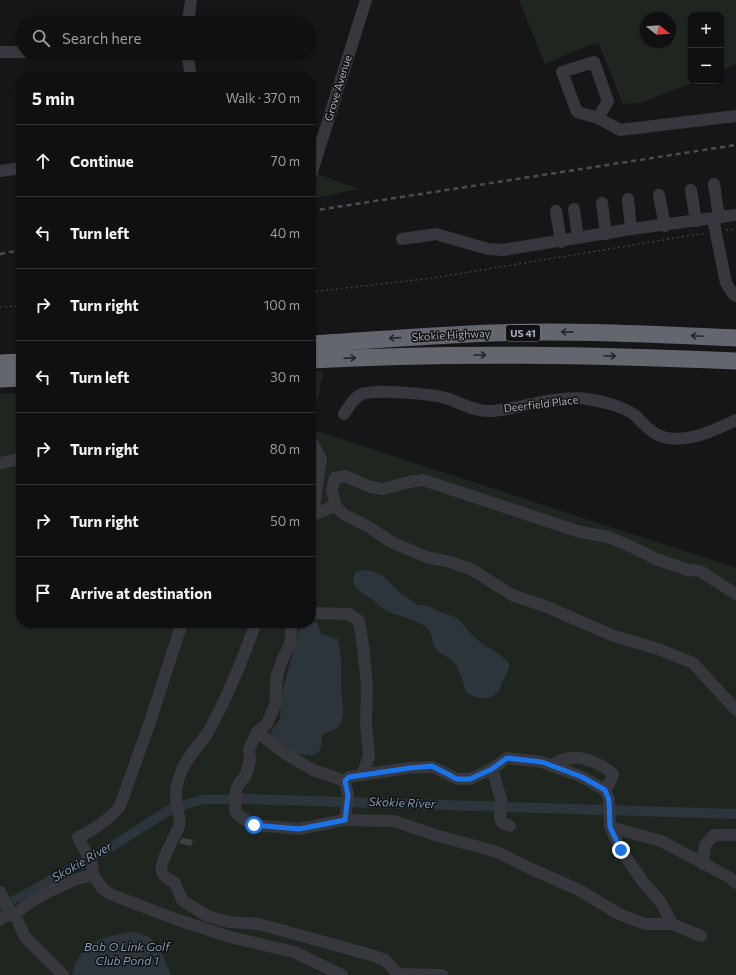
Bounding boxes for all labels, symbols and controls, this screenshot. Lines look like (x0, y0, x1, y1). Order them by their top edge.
north arrow (640, 12, 676, 48)
map controls (688, 12, 724, 84)
button: + (688, 12, 724, 48)
search box (16, 16, 316, 60)
icon: search (30, 27, 52, 49)
text: Search here (62, 29, 141, 47)
button: − (688, 48, 724, 84)
street label: Grove Avenue (321, 53, 354, 123)
text: 5 min (32, 88, 75, 109)
text: Walk · 370 m (226, 90, 300, 106)
icon: ahead (32, 150, 54, 172)
text: Continue (70, 152, 134, 170)
text: 70 m (271, 153, 300, 169)
icon: left (32, 222, 54, 244)
text: Turn left (70, 224, 129, 242)
text: 40 m (270, 225, 300, 241)
icon: right (32, 294, 54, 316)
text: Turn right (70, 296, 139, 314)
text: 100 m (264, 297, 300, 313)
road number: US 41 (506, 325, 540, 341)
street label: Skokie Highway (411, 326, 491, 343)
one-way arrow (561, 328, 574, 336)
one-way arrow (691, 332, 704, 339)
one-way arrow (389, 335, 402, 342)
one-way arrow (473, 351, 486, 359)
one-way arrow (603, 353, 616, 360)
one-way arrow (343, 354, 356, 362)
icon: left (32, 366, 54, 388)
text: Turn left (70, 368, 129, 386)
text: 30 m (270, 369, 300, 385)
street label: Deerfield Place (503, 392, 579, 415)
icon: right (32, 438, 54, 460)
text: Turn right (70, 440, 139, 458)
text: 80 m (270, 441, 300, 457)
icon: right (32, 510, 54, 532)
text: Turn right (70, 512, 139, 530)
text: 50 m (270, 513, 300, 529)
icon: arrive (32, 582, 54, 604)
text: Arrive at destination (70, 584, 212, 602)
water label: Skokie River (368, 794, 437, 810)
route start (245, 816, 263, 834)
water label: Skokie River (49, 838, 115, 884)
route end (612, 841, 630, 859)
water label: Bob O Link Golf Club Pond 1 (84, 939, 171, 967)

